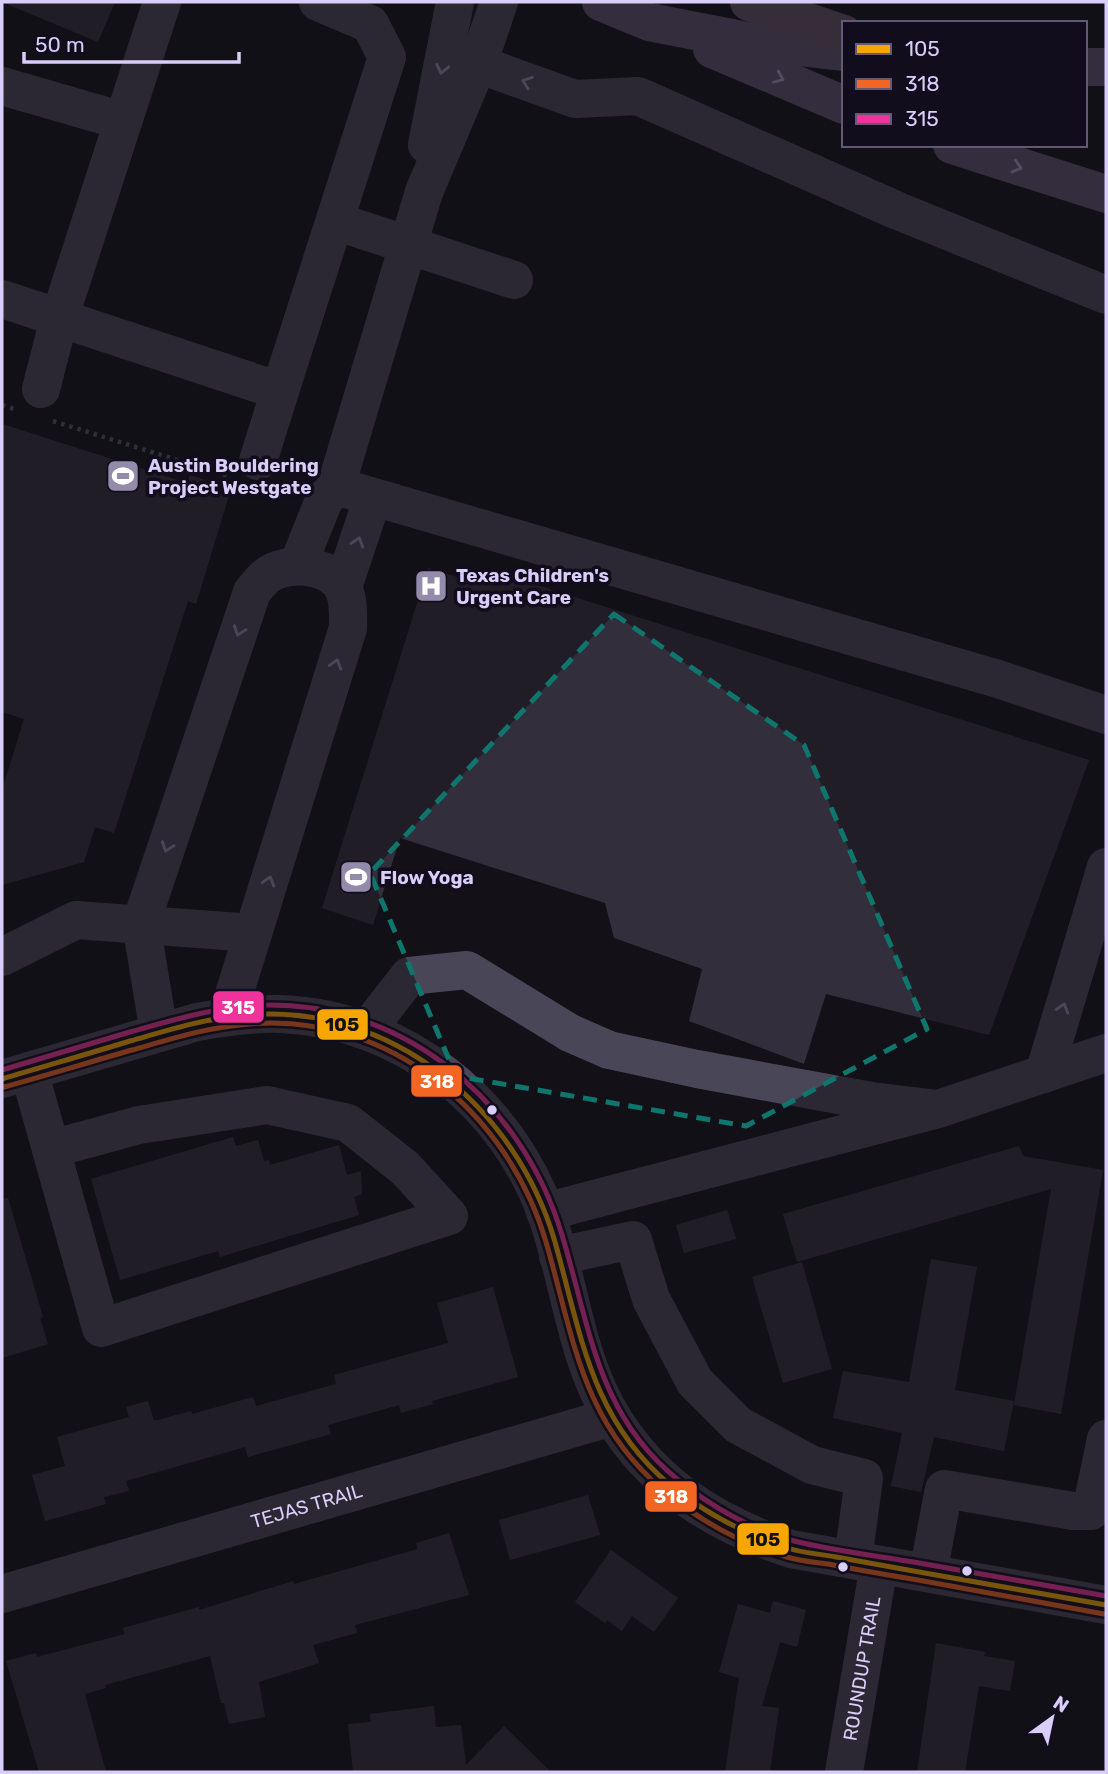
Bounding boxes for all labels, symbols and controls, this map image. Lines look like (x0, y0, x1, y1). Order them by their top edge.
scale bar (24, 21, 240, 65)
legend (842, 21, 1087, 147)
text: 50 m (35, 32, 85, 57)
text: 105 (905, 36, 940, 61)
one-way arrow (435, 63, 450, 75)
one-way arrow (771, 70, 784, 84)
text: 318 (905, 71, 940, 96)
one-way arrow (521, 76, 533, 90)
text: 315 (905, 106, 939, 131)
one-way arrow (1011, 158, 1023, 173)
place label: Austin Bouldering Project Westgate (148, 454, 319, 499)
sports icon: Austin Bouldering Project Westgate (104, 457, 142, 495)
one-way arrow (350, 536, 364, 549)
place label: Texas Children's Urgent Care (456, 564, 609, 609)
hospital icon: Texas Children's Urgent Care (412, 567, 450, 605)
one-way arrow (233, 624, 247, 637)
one-way arrow (328, 658, 343, 670)
one-way arrow (161, 840, 175, 852)
sports icon: Flow Yoga (337, 858, 375, 896)
place label: Flow Yoga (380, 866, 474, 889)
one-way arrow (260, 876, 275, 888)
line badge: 315 (212, 990, 265, 1024)
text: 315 (221, 996, 255, 1019)
one-way arrow (1055, 1003, 1070, 1015)
line badge: 105 (316, 1008, 369, 1041)
text: 105 (325, 1013, 359, 1036)
line badge: 318 (410, 1064, 463, 1098)
text: 318 (420, 1070, 454, 1093)
unlabelled marker (485, 1103, 499, 1117)
street label: TEJAS TRAIL (248, 1479, 365, 1533)
line badge: 318 (644, 1480, 698, 1513)
text: 318 (654, 1485, 688, 1508)
line badge: 105 (736, 1522, 790, 1556)
text: 105 (746, 1528, 780, 1551)
unlabelled marker (836, 1560, 850, 1574)
unlabelled marker (960, 1564, 974, 1578)
street label: ROUNDUP TRAIL (838, 1594, 886, 1743)
north arrow (1017, 1683, 1087, 1753)
text: N (1049, 1691, 1073, 1718)

